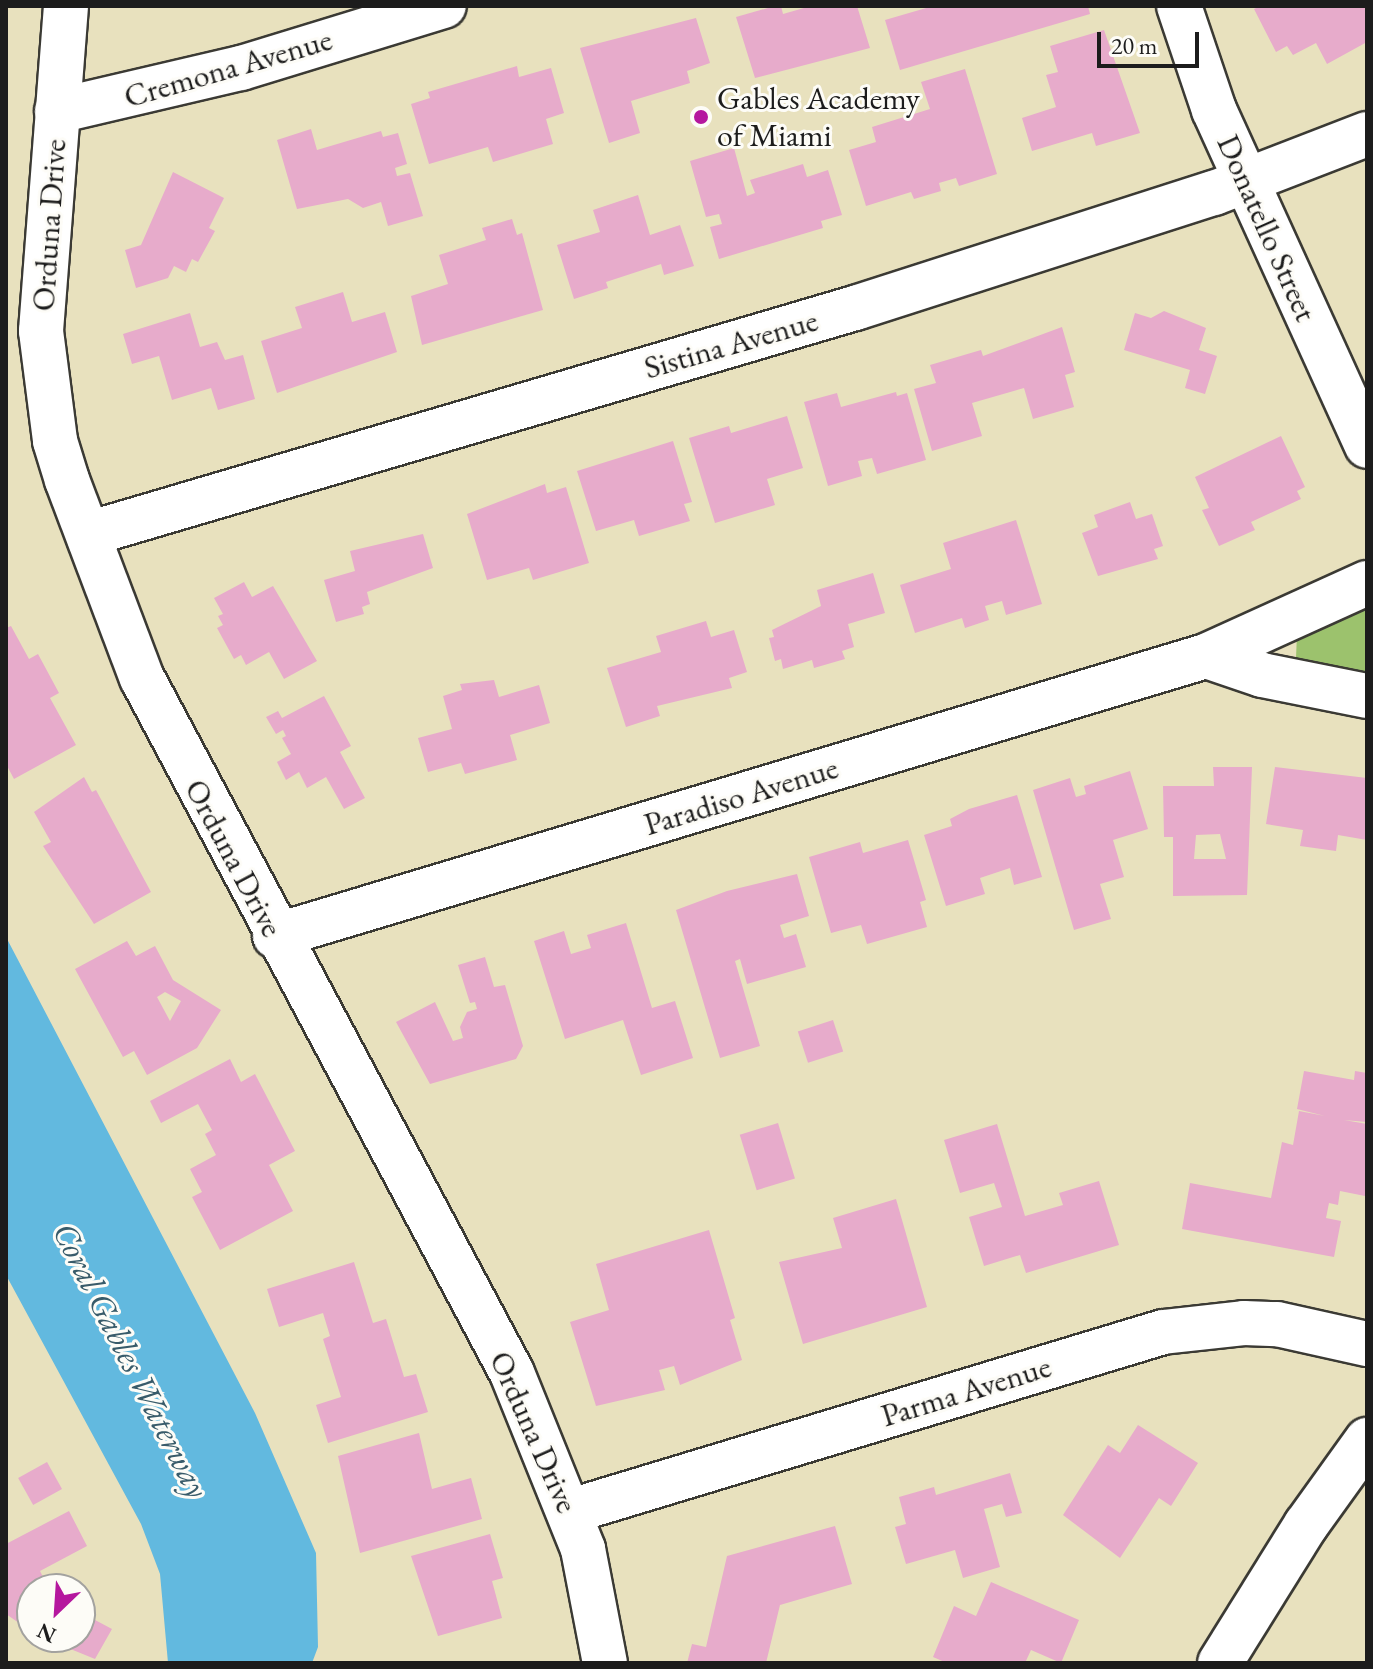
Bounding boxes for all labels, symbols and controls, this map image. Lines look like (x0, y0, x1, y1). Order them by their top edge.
scale bar (1101, 16, 1203, 66)
street label: Cremona Avenue (120, 20, 336, 116)
text: 20 m (1111, 30, 1158, 61)
place label: Gables Academy of Miami (717, 80, 920, 155)
marker: Gables Academy of Miami (692, 108, 710, 126)
street label: Donatello Street (1209, 129, 1325, 327)
street label: Orduna Drive (24, 138, 74, 312)
street label: Sistina Avenue (640, 301, 822, 387)
street label: Paradiso Avenue (639, 748, 843, 844)
street label: Orduna Drive (177, 773, 291, 943)
water label: Coral Gables Waterway (44, 1216, 218, 1504)
street label: Orduna Drive (481, 1345, 587, 1519)
street label: Parma Avenue (877, 1347, 1055, 1435)
north arrow (16, 1573, 96, 1653)
text: N (32, 1616, 61, 1650)

